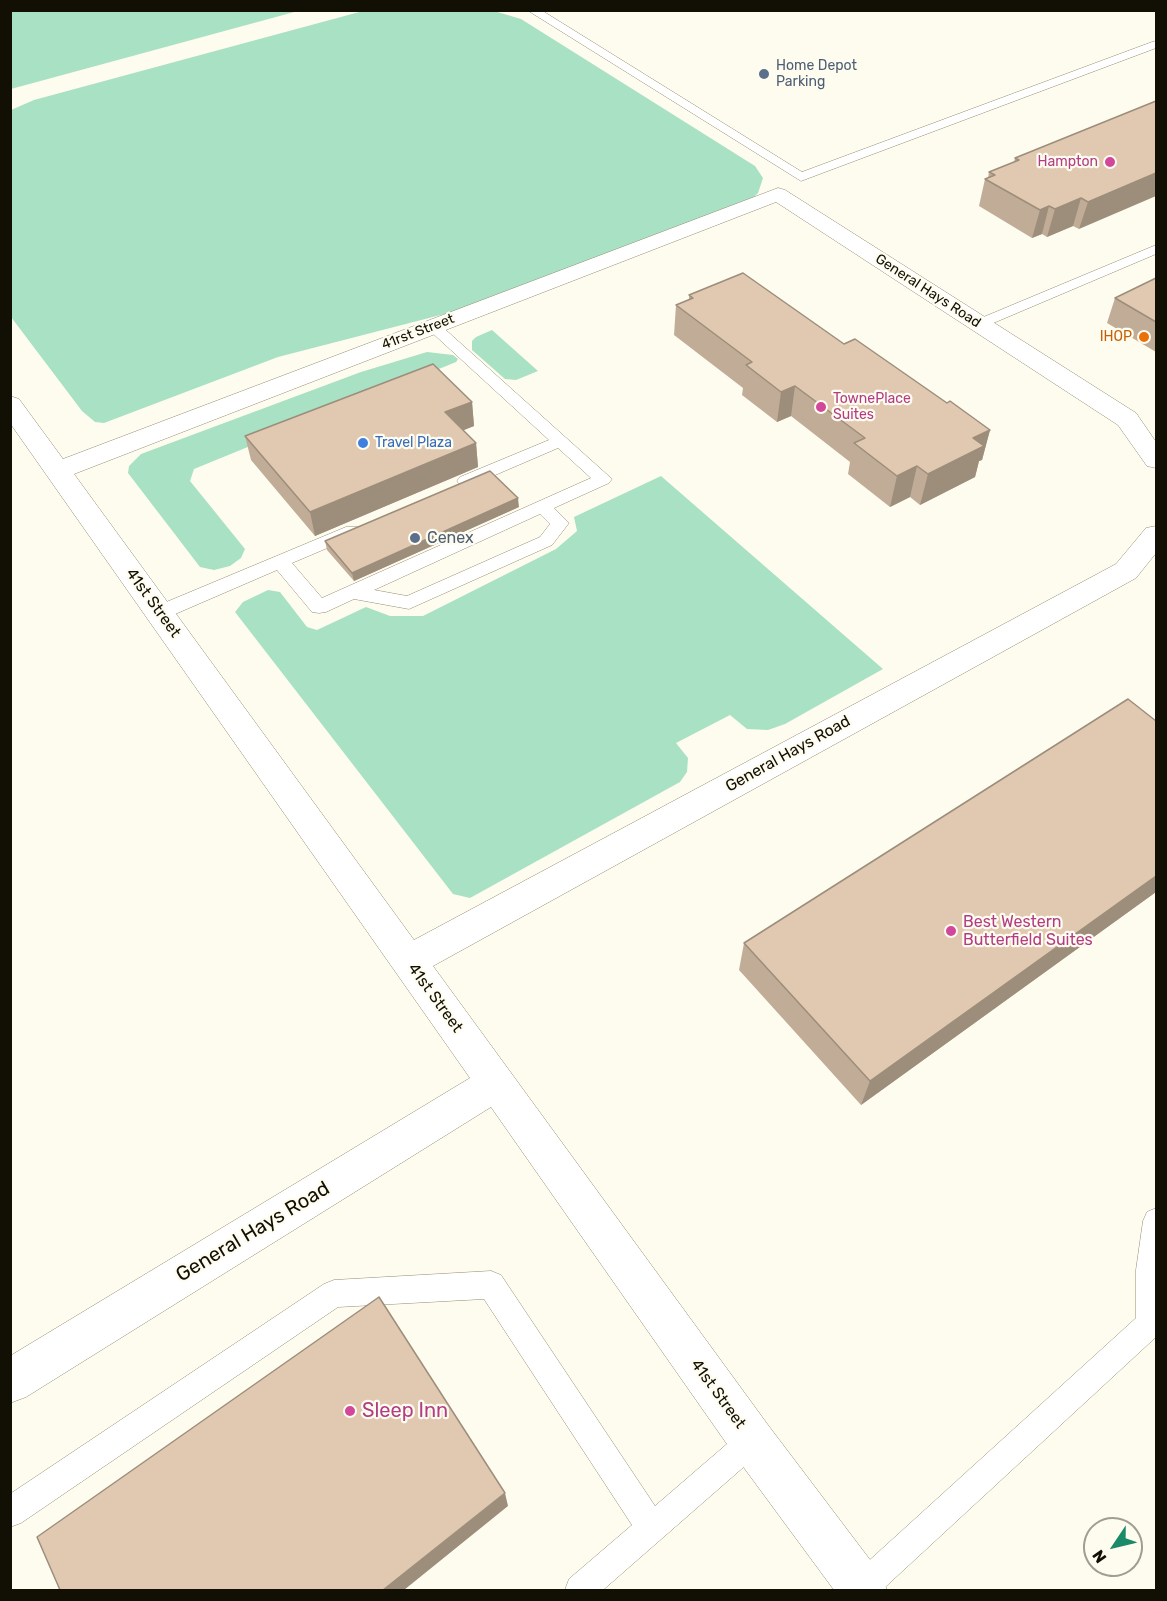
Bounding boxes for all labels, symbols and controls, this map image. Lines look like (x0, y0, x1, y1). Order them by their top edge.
place label: Home Depot Parking (776, 58, 857, 90)
marker: Home Depot Parking (757, 67, 771, 81)
place label: Hampton (1038, 154, 1098, 170)
marker: Hampton (1103, 155, 1117, 169)
street label: General Hays Road (872, 251, 984, 331)
street label: 41rst Street (379, 310, 457, 354)
place label: IHOP (1100, 329, 1132, 345)
marker: IHOP (1137, 330, 1151, 344)
place label: TownePlace Suites (833, 391, 911, 424)
marker: TownePlace Suites (814, 400, 828, 414)
place label: Travel Plaza (375, 435, 452, 451)
marker: Travel Plaza (356, 436, 370, 450)
place label: Cenex (427, 528, 474, 548)
marker: Cenex (408, 531, 422, 545)
street label: 41st Street (121, 565, 185, 641)
street label: General Hays Road (722, 712, 854, 796)
place label: Best Western Butterfield Suites (963, 912, 1093, 950)
marker: Best Western Butterfield Suites (944, 924, 958, 938)
street label: 41st Street (403, 960, 467, 1036)
street label: General Hays Road (172, 1177, 334, 1287)
street label: 41st Street (686, 1356, 750, 1432)
place label: Sleep Inn (362, 1399, 448, 1423)
marker: Sleep Inn (343, 1404, 357, 1418)
north arrow (1083, 1517, 1143, 1577)
text: N (1088, 1546, 1111, 1567)

